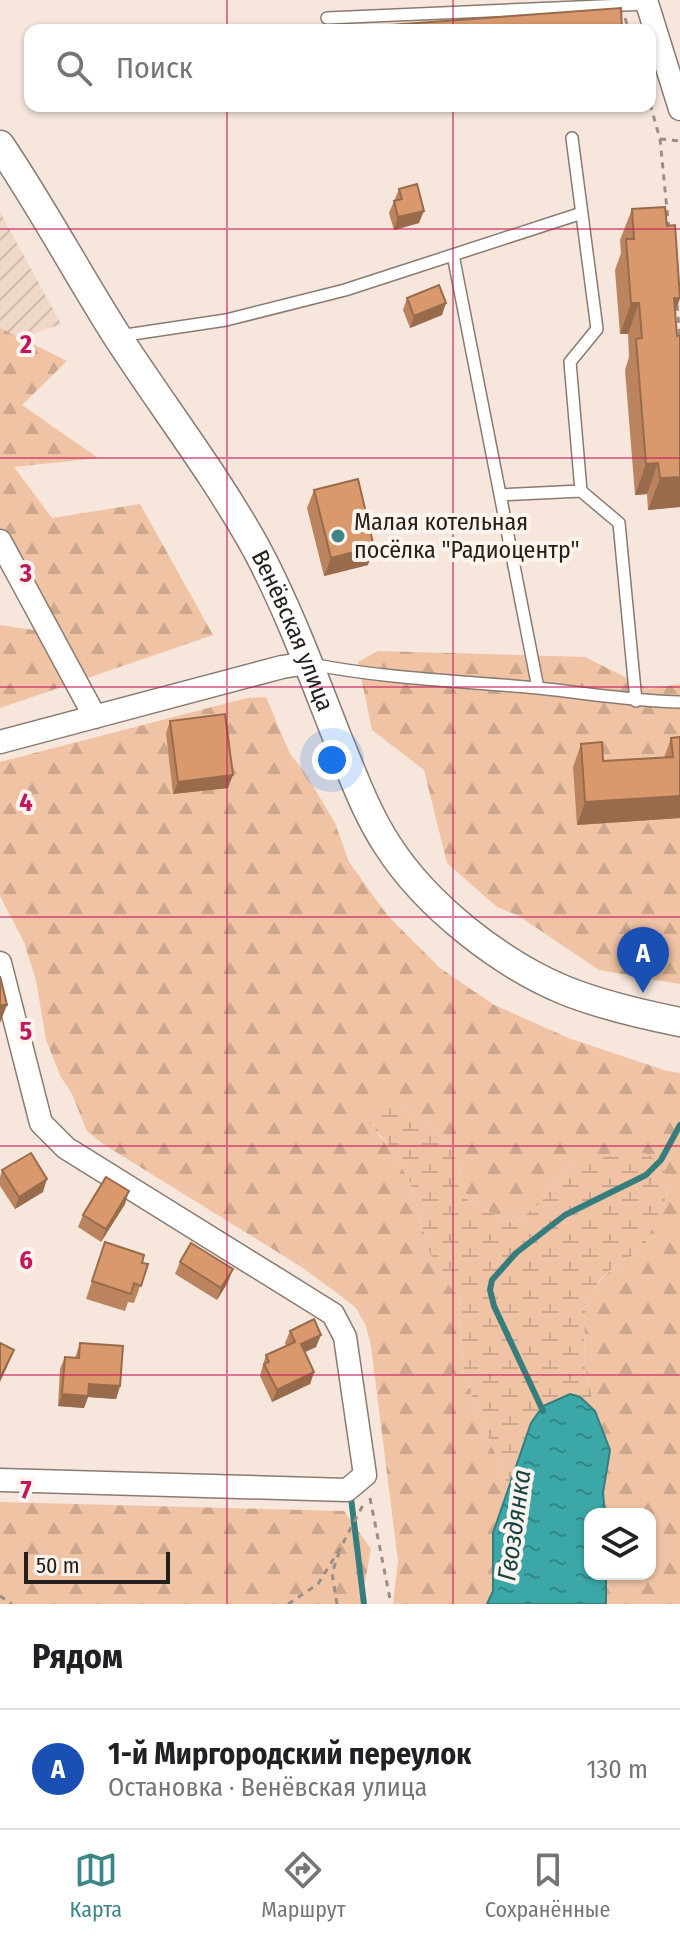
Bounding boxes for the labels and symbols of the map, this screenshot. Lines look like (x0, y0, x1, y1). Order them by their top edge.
text: 2 (19, 329, 32, 360)
place label: Малая котельная посёлка "Радиоцентр" (354, 508, 580, 564)
marker: Малая котельная посёлка "Радиоцентр" (329, 527, 347, 545)
street label: Венёвская улица (246, 545, 339, 715)
text: 3 (19, 558, 32, 589)
your location (312, 740, 352, 780)
text: 4 (19, 787, 33, 818)
pin: A (617, 927, 669, 993)
text: 5 (20, 1016, 33, 1047)
text: 6 (19, 1245, 33, 1276)
water label: Гвоздянка (491, 1467, 538, 1583)
text: 7 (20, 1475, 32, 1506)
scale bar (24, 1548, 170, 1584)

